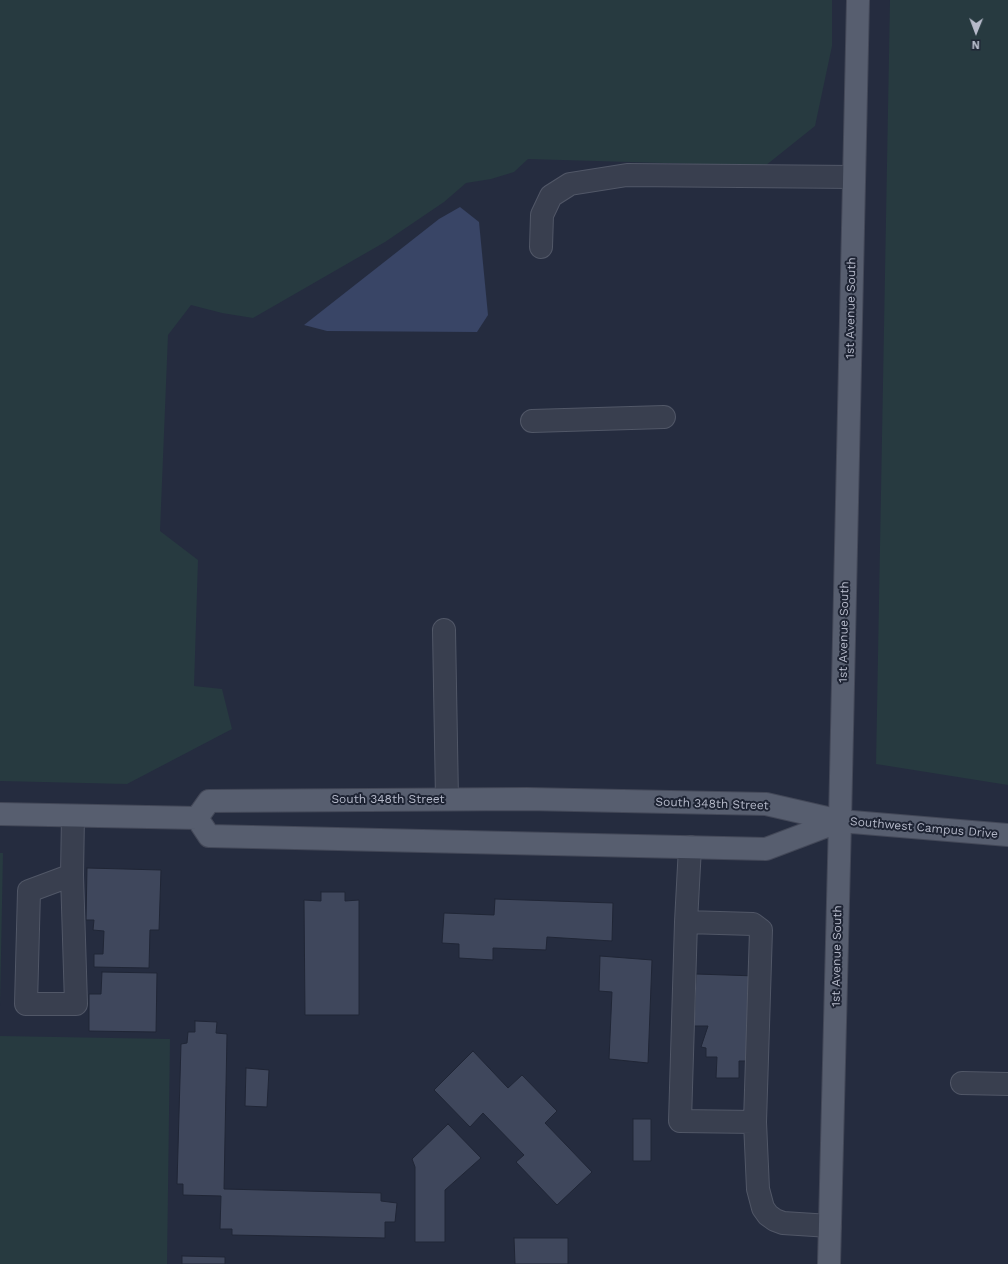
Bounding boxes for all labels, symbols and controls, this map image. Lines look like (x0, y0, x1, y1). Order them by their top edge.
north arrow (956, 12, 996, 52)
text: N (972, 38, 980, 51)
street label: 1st Avenue South (843, 257, 859, 359)
street label: 1st Avenue South (836, 581, 852, 683)
street label: South 348th Street (331, 792, 445, 806)
street label: South 348th Street (655, 795, 769, 813)
street label: Southwest Campus Drive (849, 814, 999, 842)
street label: 1st Avenue South (829, 905, 845, 1007)

